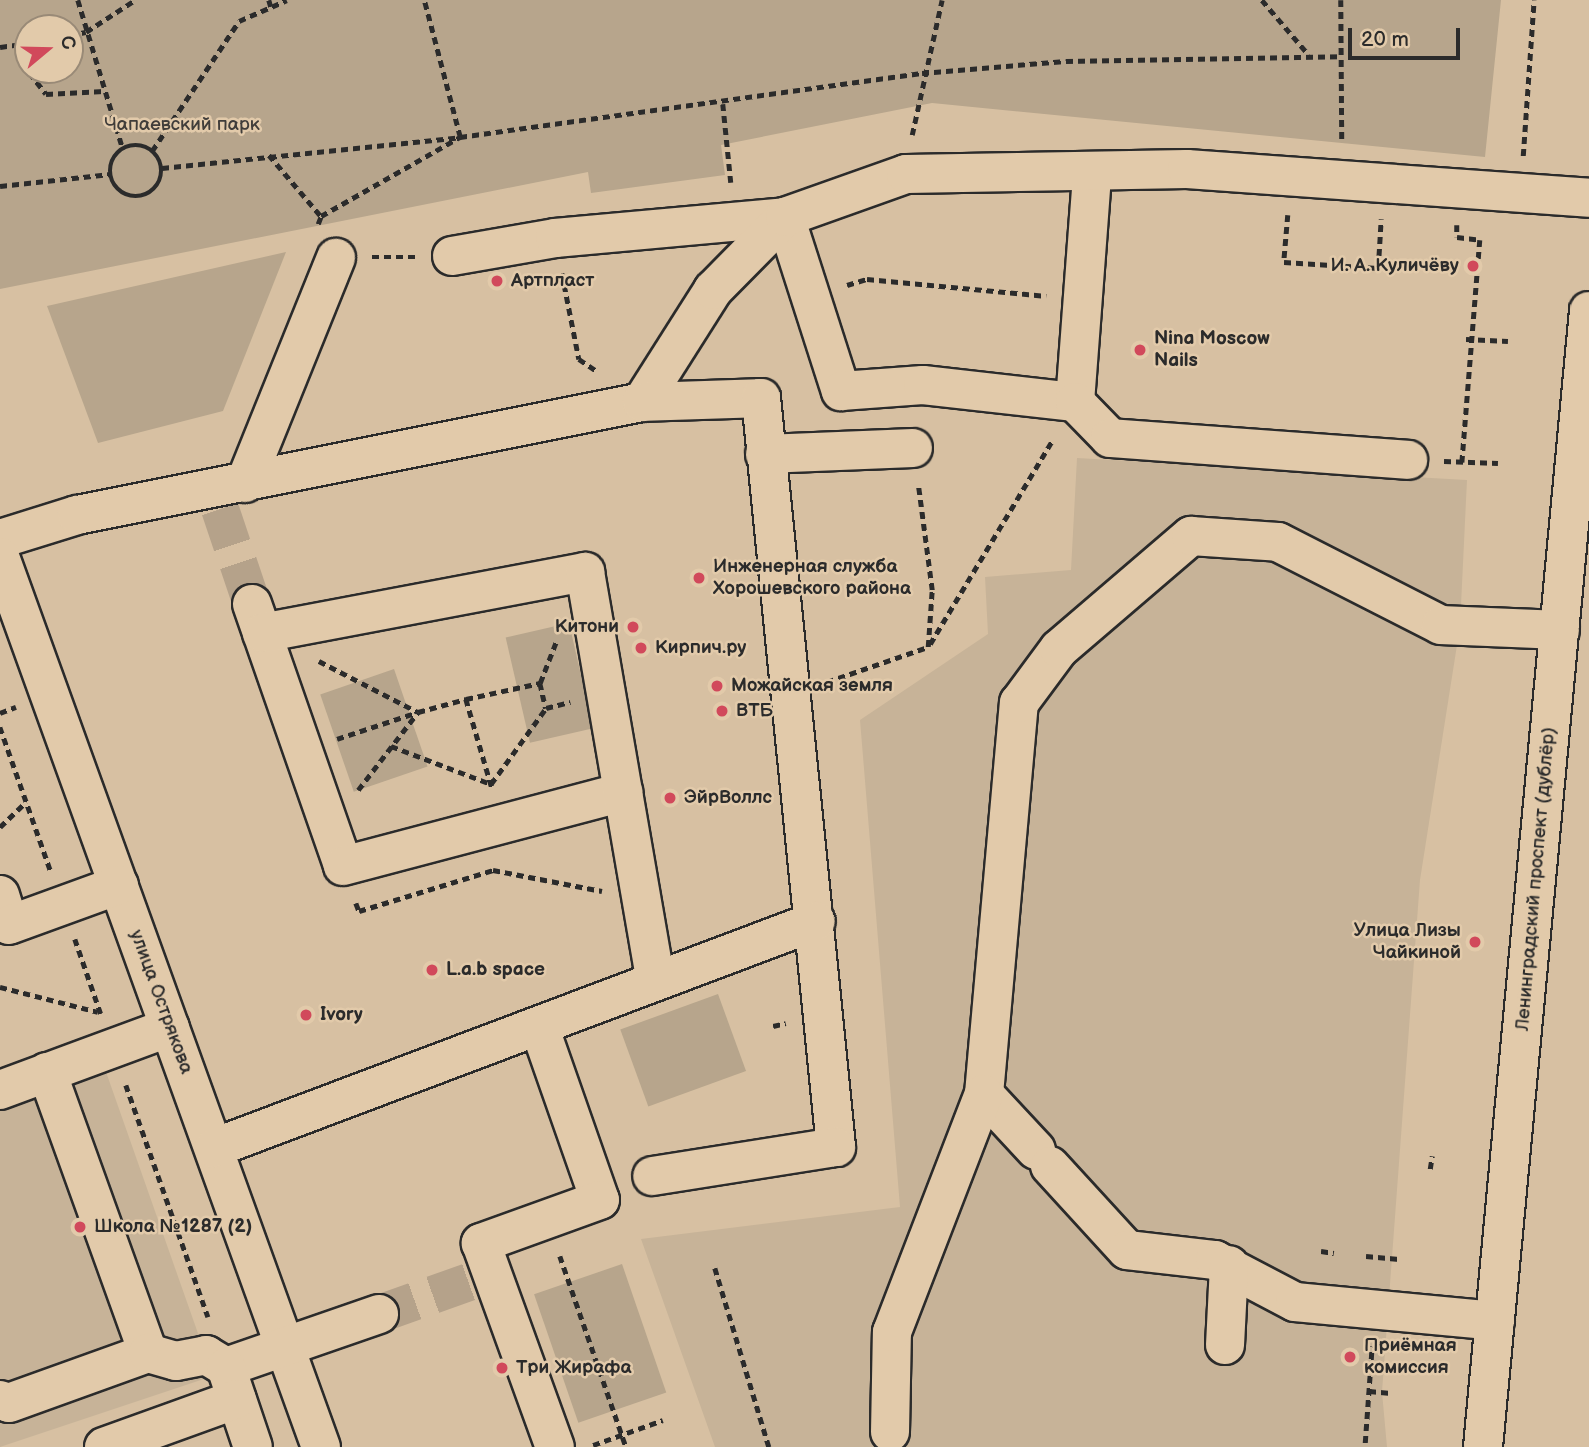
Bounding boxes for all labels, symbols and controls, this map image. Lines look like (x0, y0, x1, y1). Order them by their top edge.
north arrow (14, 14, 84, 84)
scale bar (1351, 14, 1463, 58)
text: 20 m (1361, 27, 1409, 52)
text: С (54, 33, 80, 53)
park label: Чапаевский парк (104, 114, 260, 136)
place label: И. А. Куличёву (1331, 255, 1459, 277)
marker: И. А. Куличёву (1465, 258, 1481, 274)
place label: Артпласт (511, 270, 594, 292)
marker: Артпласт (489, 273, 505, 289)
place label: Nina Moscow Nails (1154, 328, 1270, 372)
marker: Nina Moscow Nails (1132, 342, 1148, 358)
place label: Инженерная служба Хорошевского района (713, 556, 911, 600)
marker: Инженерная служба Хорошевского района (691, 570, 707, 586)
place label: Китони (555, 616, 619, 638)
marker: Китони (625, 619, 641, 635)
place label: Кирпич.ру (655, 637, 747, 659)
marker: Кирпич.ру (633, 640, 649, 656)
place label: Можайская земля (731, 675, 893, 697)
marker: Можайская земля (709, 678, 725, 694)
place label: ВТБ (736, 700, 773, 722)
marker: ВТБ (714, 703, 730, 719)
street label: Ленинградский проспект (дублёр) (1511, 726, 1561, 1032)
place label: ЭйрВоллс (684, 787, 772, 809)
marker: ЭйрВоллс (662, 790, 678, 806)
place label: Улица Лизы Чайкиной (1354, 920, 1461, 964)
street label: улица Острякова (124, 927, 198, 1077)
marker: Улица Лизы Чайкиной (1467, 934, 1483, 950)
place label: L.a.b space (446, 959, 545, 981)
marker: L.a.b space (424, 962, 440, 978)
place label: Ivory (320, 1004, 363, 1026)
marker: Ivory (298, 1007, 314, 1023)
place label: Школа №1287 (2) (94, 1216, 252, 1238)
marker: Школа №1287 (2) (72, 1219, 88, 1235)
place label: Приёмная комиссия (1364, 1335, 1457, 1379)
marker: Приёмная комиссия (1342, 1349, 1358, 1365)
place label: Три Жирафа (516, 1357, 632, 1379)
marker: Три Жирафа (494, 1360, 510, 1376)

